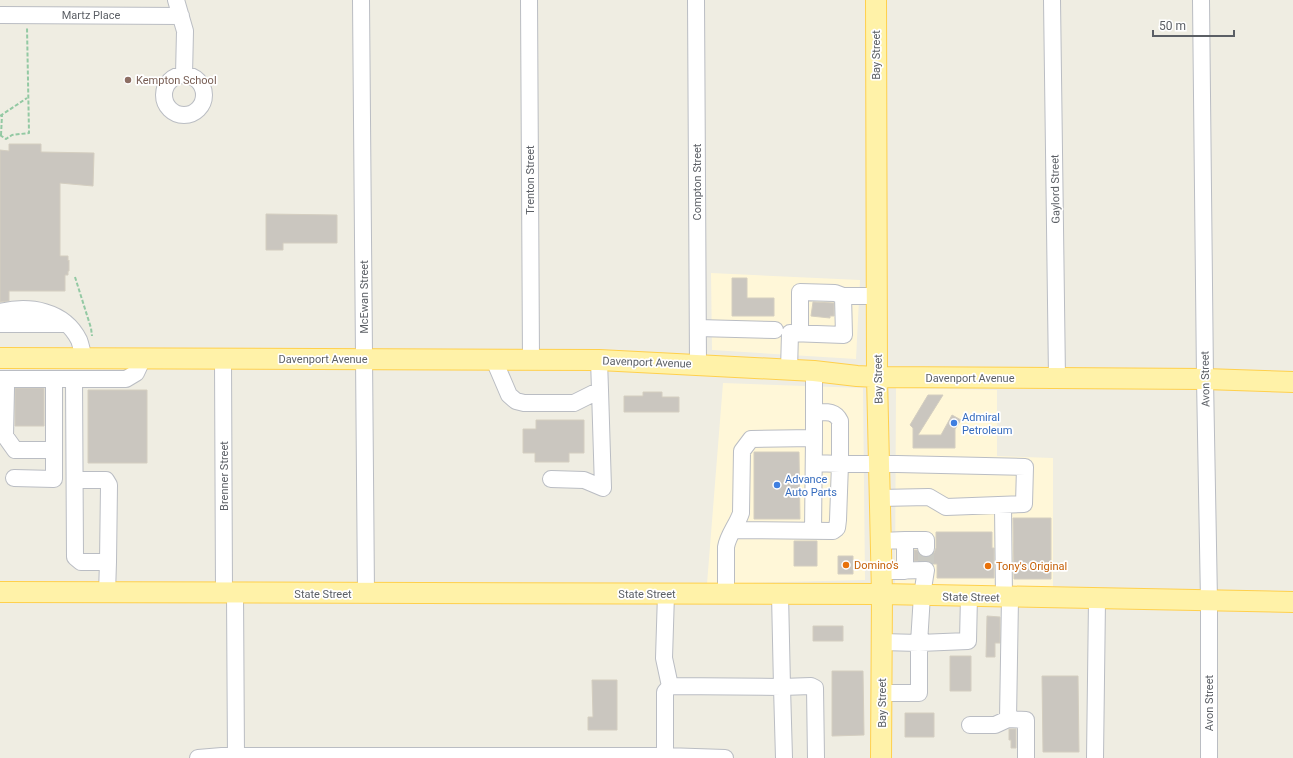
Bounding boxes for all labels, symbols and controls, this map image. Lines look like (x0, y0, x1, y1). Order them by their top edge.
street label: Martz Place (62, 9, 120, 22)
scale bar (1153, 12, 1234, 38)
text: 50 m (1159, 19, 1186, 33)
street label: Bay Street (870, 30, 883, 80)
place label: Kempton School (136, 74, 217, 87)
marker: Kempton School (123, 75, 133, 85)
street label: Compton Street (691, 143, 704, 220)
street label: Trenton Street (524, 145, 537, 215)
street label: Gaylord Street (1048, 154, 1063, 224)
street label: McEwan Street (358, 260, 371, 334)
street label: Avon Street (1199, 350, 1212, 407)
street label: Davenport Avenue (278, 353, 368, 366)
street label: Davenport Avenue (602, 354, 692, 371)
street label: Bay Street (872, 354, 885, 404)
street label: Davenport Avenue (925, 372, 1015, 385)
place label: Admiral Petroleum (962, 411, 1012, 437)
marker: Admiral Petroleum (949, 418, 959, 428)
street label: Brenner Street (218, 441, 231, 511)
place label: Advance Auto Parts (785, 473, 837, 499)
marker: Advance Auto Parts (772, 480, 782, 490)
place label: Domino's (854, 559, 899, 572)
marker: Domino's (841, 560, 851, 570)
place label: Tony's Original (996, 560, 1067, 573)
marker: Tony's Original (983, 561, 993, 571)
street label: State Street (294, 588, 352, 601)
street label: State Street (618, 588, 676, 601)
street label: State Street (942, 591, 1000, 605)
street label: Avon Street (1203, 674, 1216, 731)
street label: Bay Street (876, 678, 889, 728)

